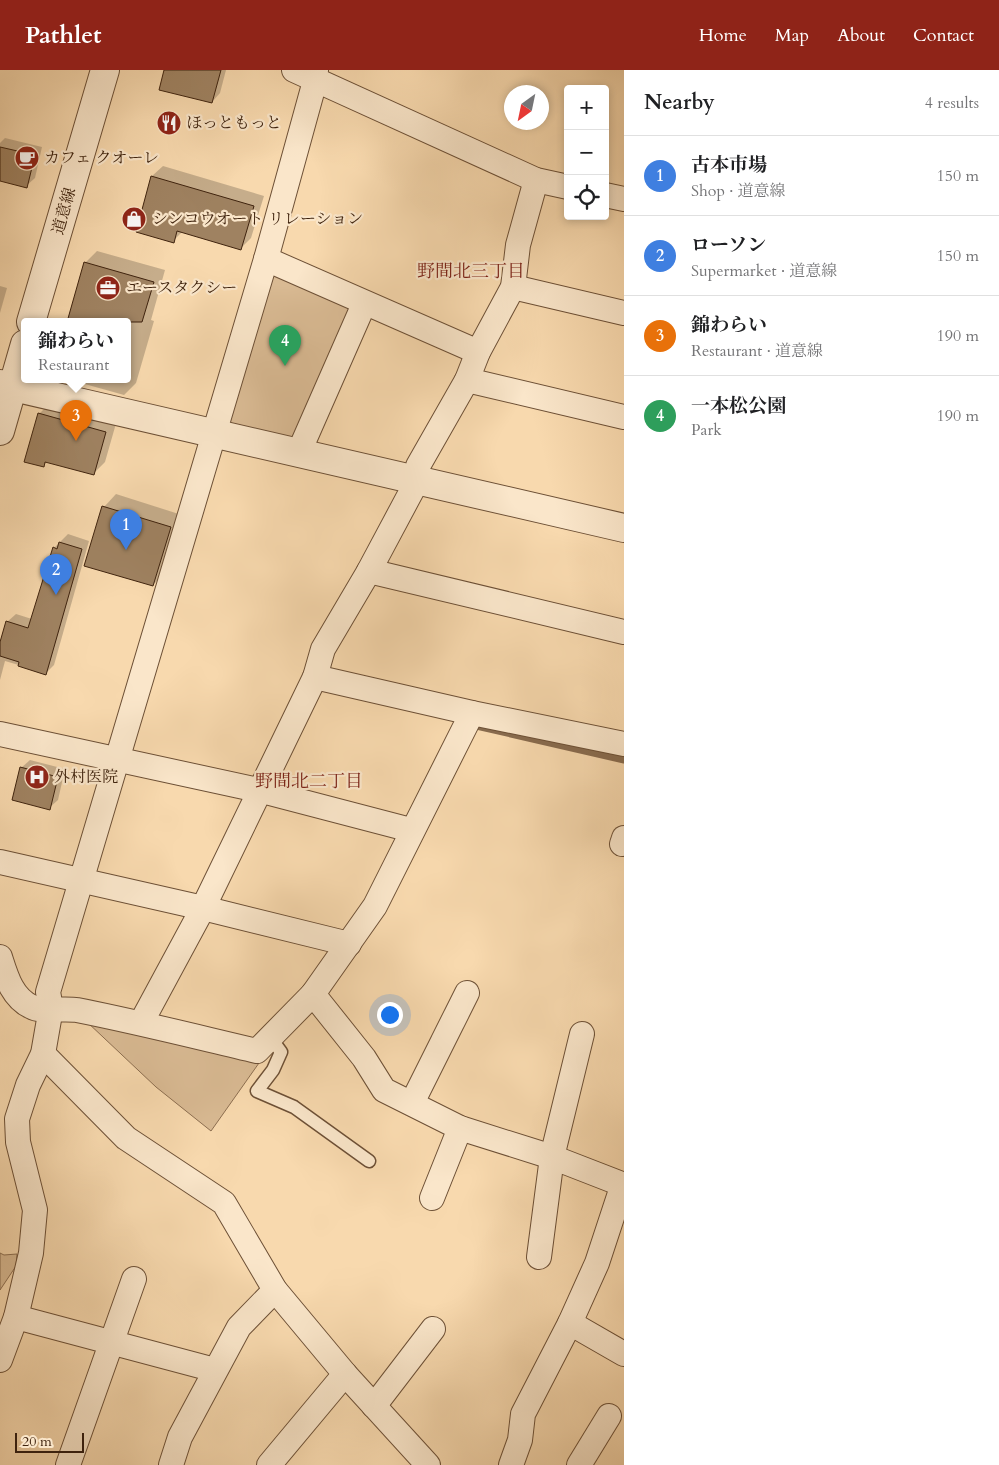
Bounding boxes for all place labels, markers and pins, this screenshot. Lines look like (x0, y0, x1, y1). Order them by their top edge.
restaurant icon: ほっともっと (156, 110, 182, 136)
place label: ほっともっと (186, 112, 282, 134)
cafe icon: カフェ クオーレ (14, 145, 40, 171)
place label: カフェ クオーレ (44, 147, 159, 169)
shop icon: シンコウオート リレーション (121, 206, 147, 232)
place label: シンコウオート リレーション (152, 208, 363, 230)
office icon: エースタクシー (95, 275, 121, 301)
place label: エースタクシー (126, 277, 237, 299)
pin: 4 (269, 325, 301, 366)
pin: 3 (60, 400, 92, 441)
pin: 1 (110, 509, 142, 550)
pin: 2 (40, 554, 72, 595)
hospital icon: 外村医院 (24, 764, 50, 790)
place label: 外村医院 (54, 766, 118, 788)

